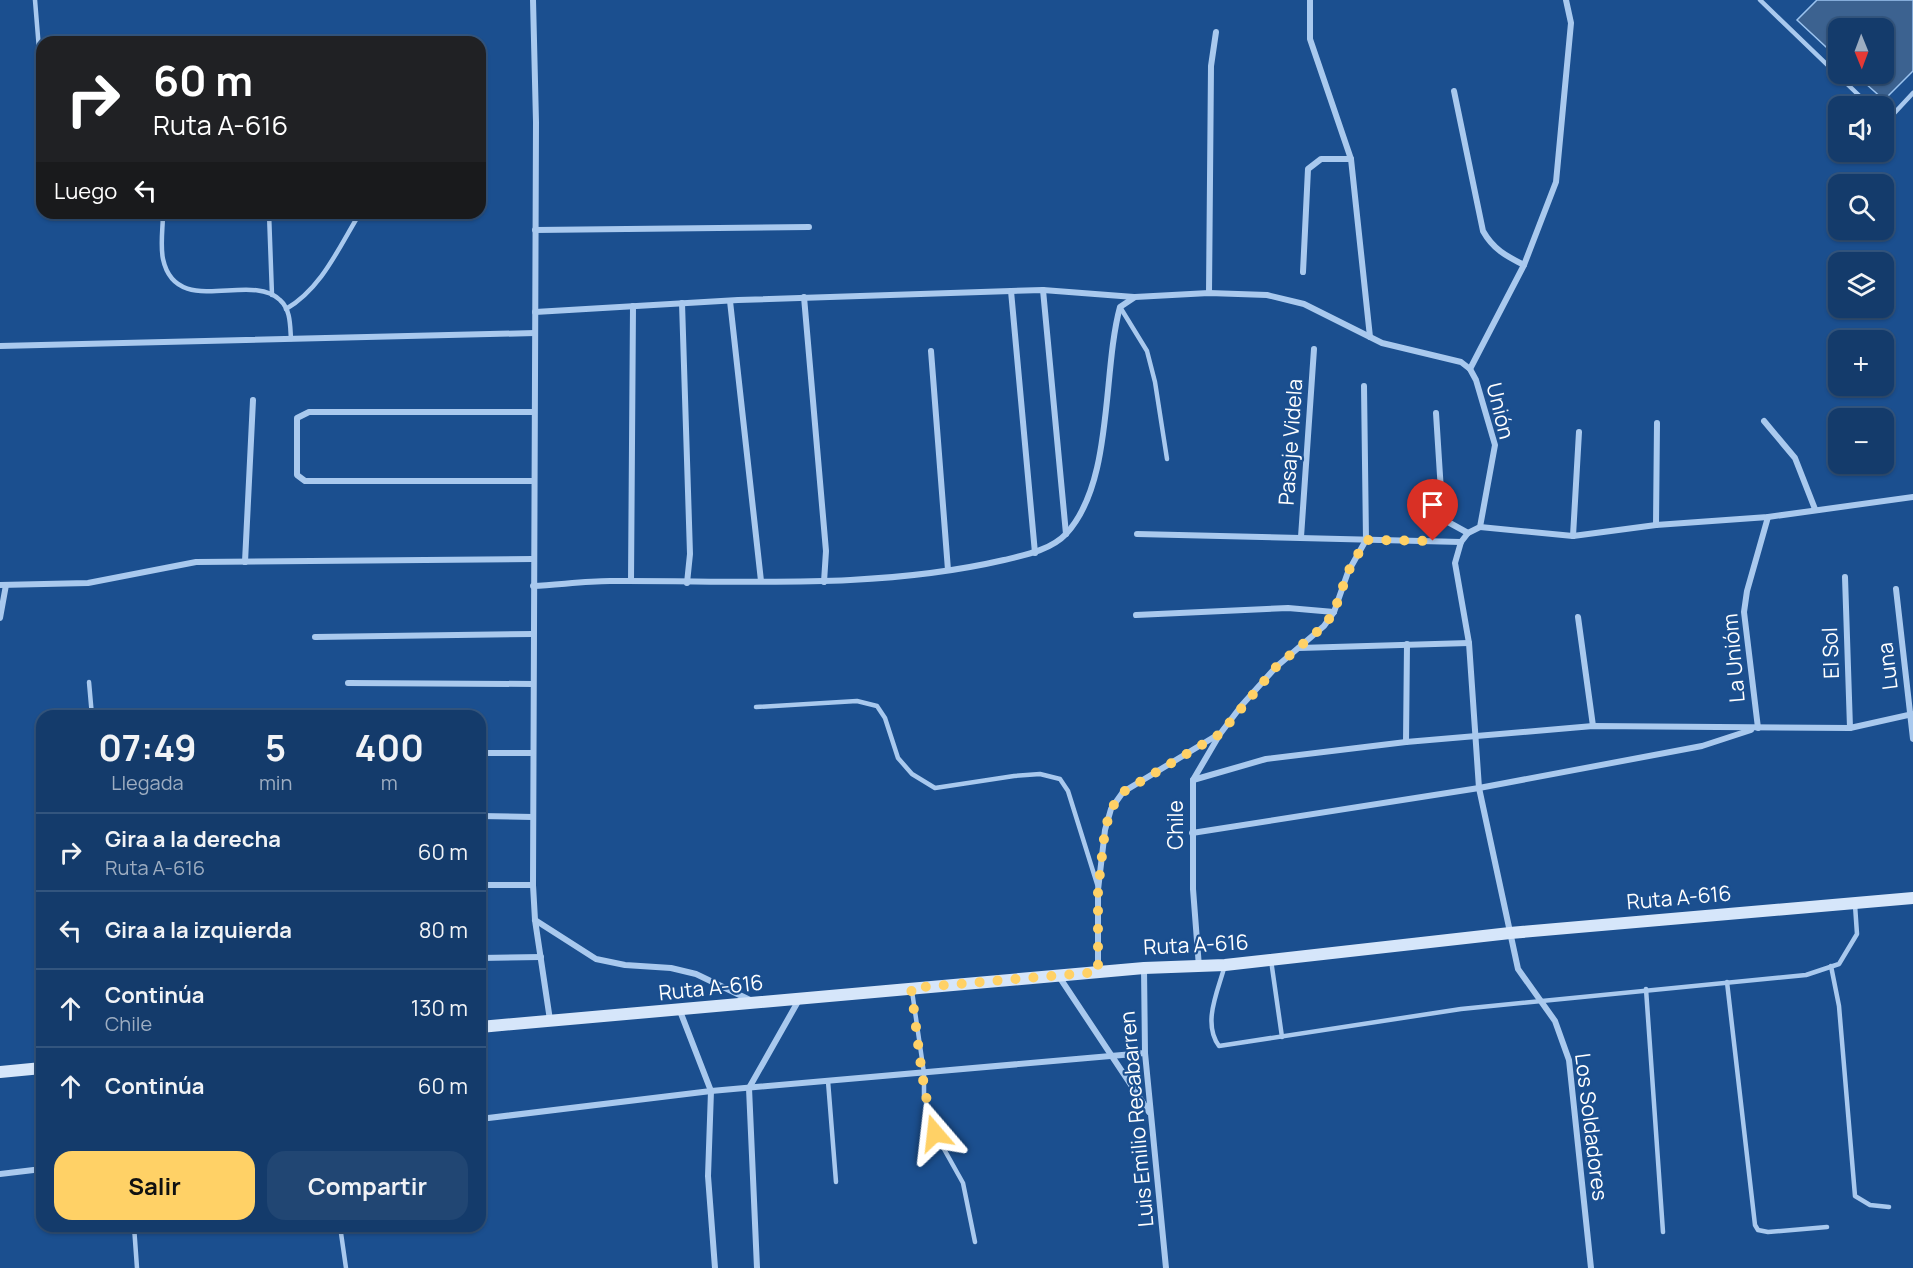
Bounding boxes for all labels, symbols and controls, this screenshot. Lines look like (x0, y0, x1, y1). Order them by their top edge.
north arrow (1828, 18, 1894, 84)
map controls (1828, 18, 1894, 474)
text: 60 m (153, 51, 253, 109)
icon: right (54, 60, 132, 138)
button: sound (1828, 96, 1894, 162)
text: Ruta A-616 (153, 106, 288, 143)
icon: left (129, 174, 162, 207)
button: search (1828, 174, 1894, 240)
text: Luego (54, 176, 117, 206)
button: layers (1828, 252, 1894, 318)
button: + (1828, 330, 1894, 396)
street label: Pasaje Videla (1272, 378, 1308, 506)
street label: Unión (1480, 380, 1521, 442)
button: − (1828, 408, 1894, 474)
pin (1407, 479, 1458, 541)
icon: arrive (1416, 488, 1449, 521)
street label: La Unióm (1715, 613, 1751, 704)
street label: El Sol (1815, 627, 1845, 679)
street label: Luna (1870, 641, 1904, 691)
text: 07:49 (98, 723, 197, 772)
text: 5 (265, 723, 286, 772)
text: 400 (355, 723, 424, 772)
text: Llegada (111, 769, 184, 796)
text: min (259, 769, 292, 796)
text: m (381, 769, 398, 796)
street label: Chile (1161, 800, 1189, 850)
text: Gira a la derecha (105, 824, 281, 854)
icon: right (54, 836, 87, 869)
text: 60 m (418, 837, 468, 867)
text: Ruta A-616 (105, 854, 205, 881)
street label: Ruta A-616 (1625, 878, 1733, 916)
icon: left (54, 914, 87, 947)
text: Gira a la izquierda (105, 915, 292, 945)
text: 80 m (419, 915, 468, 945)
street label: Ruta A-616 (1143, 927, 1249, 961)
street label: Ruta A-616 (657, 968, 765, 1006)
text: Continúa (105, 980, 205, 1010)
icon: ahead (54, 992, 87, 1025)
text: 130 m (411, 993, 468, 1023)
text: Chile (105, 1010, 152, 1037)
street label: Luis Emilio Recabarren (1113, 1010, 1159, 1228)
street label: Los Soldadores (1569, 1052, 1615, 1202)
icon: ahead (54, 1070, 87, 1103)
text: Continúa (105, 1071, 205, 1101)
text: 60 m (418, 1071, 468, 1101)
position arrow (903, 1101, 967, 1165)
button: Salir (54, 1151, 255, 1220)
button: Compartir (267, 1151, 468, 1220)

